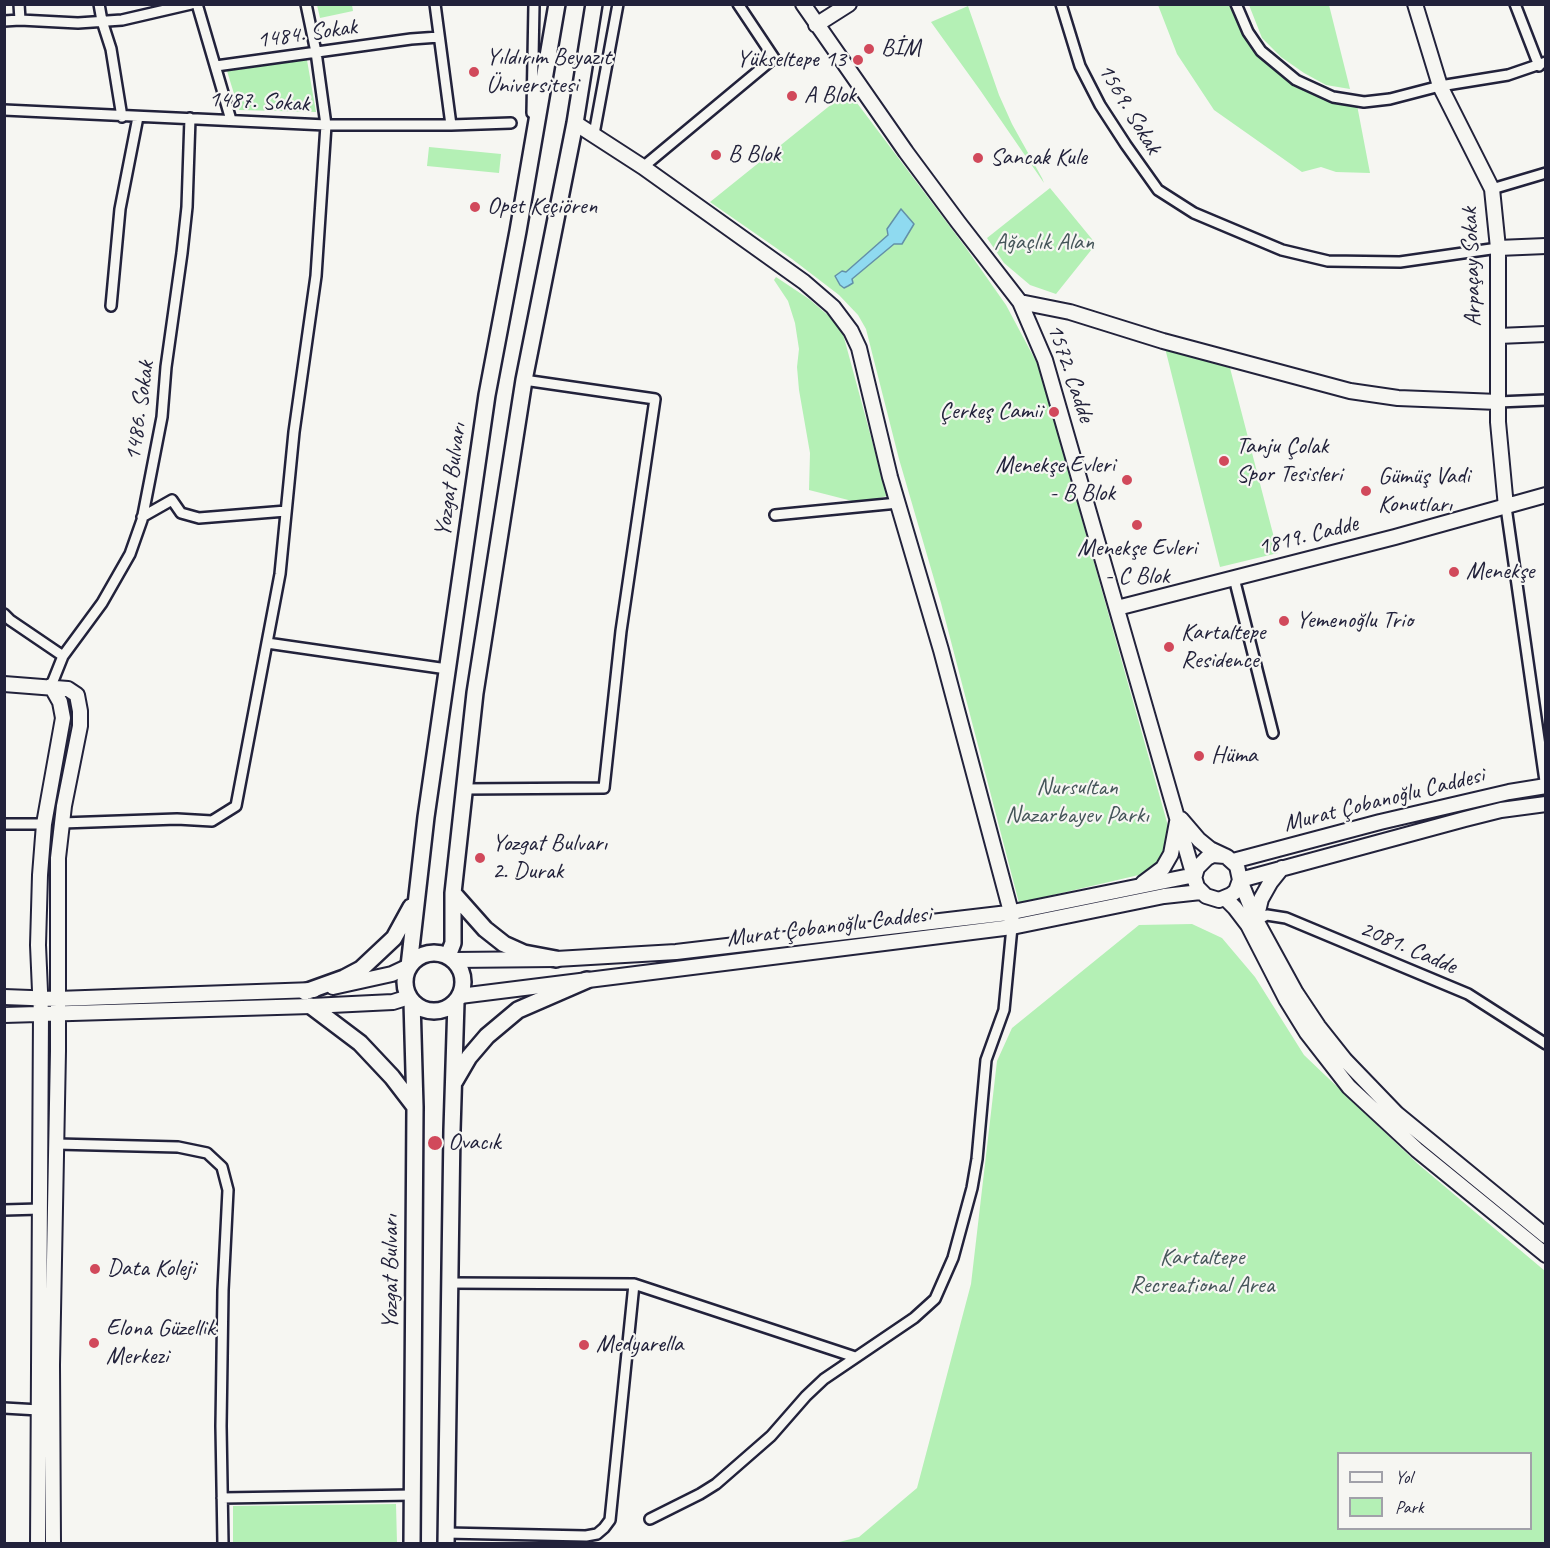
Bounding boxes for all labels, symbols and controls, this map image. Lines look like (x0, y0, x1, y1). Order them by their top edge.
street label: 1484. Sokak (255, 13, 359, 55)
place label: BİM (881, 35, 920, 63)
marker: BİM (862, 42, 876, 56)
place label: Yıldırım Beyazıt Üniversitesi (486, 44, 611, 100)
place label: Yükseltepe 13 (736, 46, 846, 74)
marker: Yükseltepe 13 (851, 53, 865, 67)
street label: 1569. Sokak (1091, 58, 1167, 160)
marker: Yıldırım Beyazıt Üniversitesi (467, 65, 481, 79)
place label: A Blok (804, 82, 856, 110)
street label: 1487. Sokak (208, 85, 310, 119)
marker: A Blok (785, 89, 799, 103)
place label: B Blok (728, 141, 780, 169)
place label: Sancak Kule (990, 144, 1087, 172)
marker: B Blok (709, 148, 723, 162)
marker: Sancak Kule (971, 151, 985, 165)
place label: Opet Keçiören (487, 193, 597, 221)
marker: Opet Keçiören (468, 200, 482, 214)
street label: Arpaçay Sokak (1456, 207, 1488, 327)
park label: Ağaçlık Alan (994, 229, 1094, 257)
street label: 1572. Cadde (1040, 320, 1100, 426)
street label: 1486. Sokak (119, 359, 161, 463)
place label: Çerkeş Camii (939, 398, 1042, 426)
marker: Çerkeş Camii (1047, 405, 1061, 419)
street label: Yozgat Bulvarı (429, 421, 473, 539)
place label: Tanju Çolak Spor Tesisleri (1236, 433, 1342, 489)
place label: Menekşe Evleri - B Blok (995, 452, 1115, 508)
marker: Tanju Çolak Spor Tesisleri (1217, 454, 1231, 468)
place label: Gümüş Vadi Konutları (1378, 463, 1470, 519)
marker: Menekşe Evleri - B Blok (1120, 473, 1134, 487)
marker: Gümüş Vadi Konutları (1359, 484, 1373, 498)
street label: 1819. Cadde (1255, 510, 1361, 562)
marker: Menekşe Evleri - C Blok (1130, 518, 1144, 532)
place label: Menekşe Evleri - C Blok (1077, 535, 1197, 591)
place label: Menekşe (1466, 558, 1534, 586)
marker: Menekşe (1447, 565, 1461, 579)
place label: Yemenoğlu Trio (1296, 607, 1413, 635)
marker: Yemenoğlu Trio (1277, 614, 1291, 628)
place label: Kartaltepe Residence (1181, 619, 1265, 675)
marker: Kartaltepe Residence (1162, 640, 1176, 654)
place label: Hüma (1211, 742, 1257, 770)
marker: Hüma (1192, 749, 1206, 763)
street label: Murat Çobanoğlu Caddesi (1281, 761, 1487, 839)
park label: Nursultan Nazarbayev Parkı (1005, 774, 1149, 830)
place label: Yozgat Bulvarı 2. Durak (492, 830, 607, 886)
marker: Yozgat Bulvarı 2. Durak (473, 851, 487, 865)
street label: Murat Çobanoğlu Caddesi (725, 900, 933, 954)
street label: 2081. Cadde (1355, 915, 1461, 981)
place label: Ovacık (448, 1129, 500, 1157)
marker: Ovacık (426, 1134, 444, 1152)
street label: Yozgat Bulvarı (377, 1215, 405, 1329)
park label: Kartaltepe Recreational Area (1130, 1244, 1274, 1300)
place label: Data Koleji (107, 1255, 195, 1283)
marker: Data Koleji (88, 1262, 102, 1276)
place label: Elona Güzellik Merkezi (106, 1315, 215, 1371)
place label: Medyarella (596, 1331, 683, 1359)
marker: Elona Güzellik Merkezi (87, 1336, 101, 1350)
marker: Medyarella (577, 1338, 591, 1352)
legend (1337, 1452, 1532, 1530)
text: Yol (1395, 1466, 1412, 1488)
text: Park (1395, 1496, 1424, 1518)

